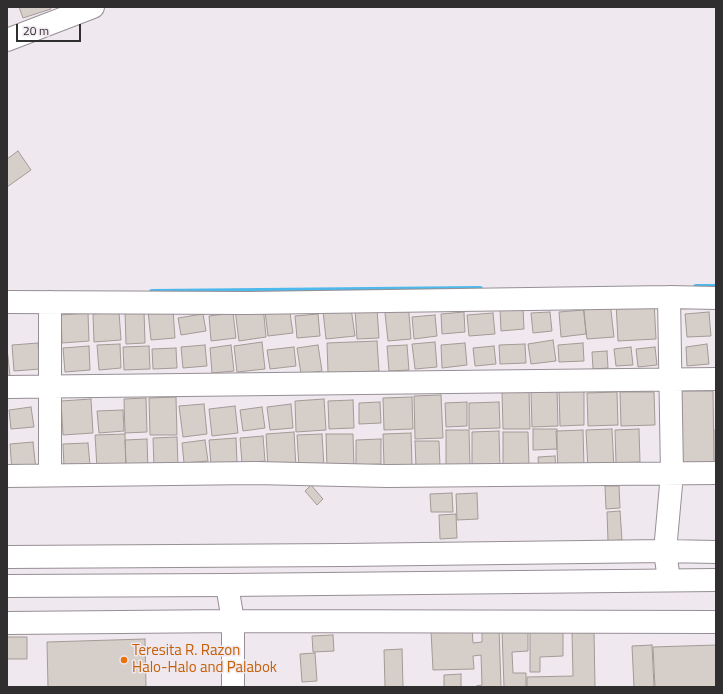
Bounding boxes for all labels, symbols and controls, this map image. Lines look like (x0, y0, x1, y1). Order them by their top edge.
scale bar (18, 16, 83, 42)
text: 20 m (23, 21, 49, 40)
place label: Teresita R. Razon Halo-Halo and Palabok (132, 642, 277, 677)
marker: Teresita R. Razon Halo-Halo and Palabok (119, 655, 129, 665)

